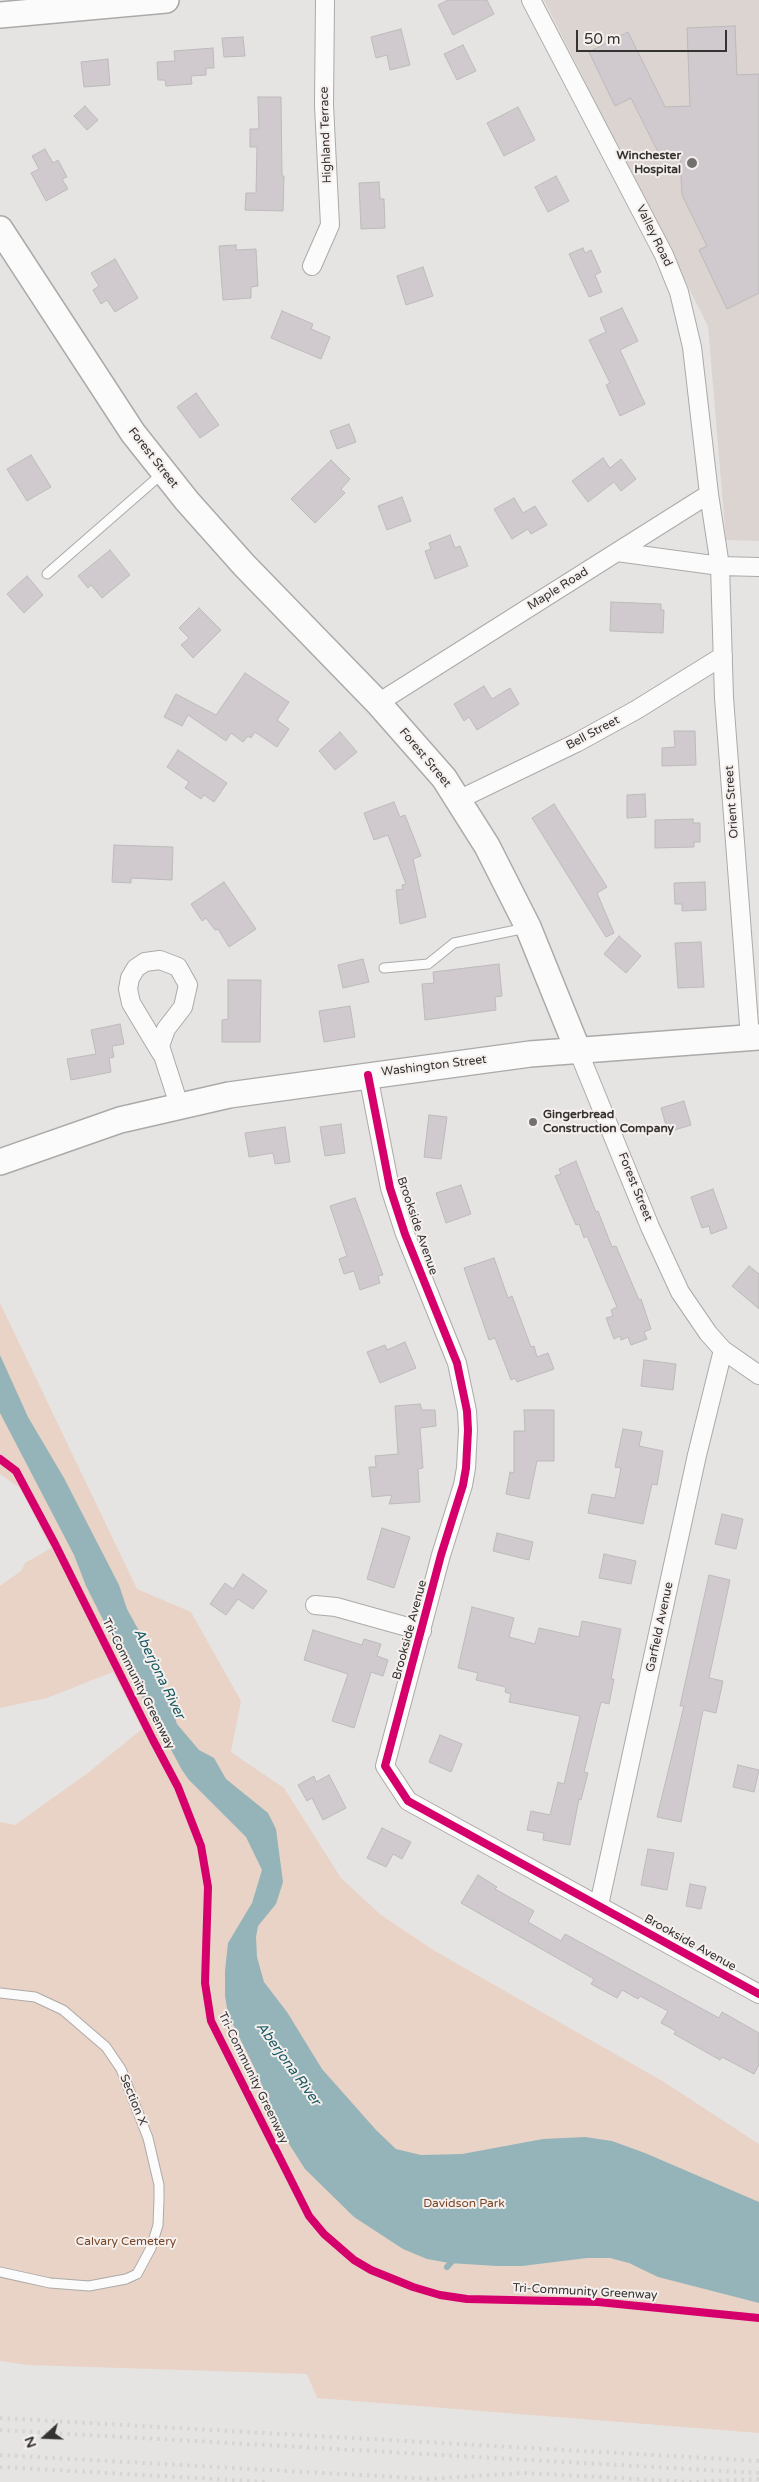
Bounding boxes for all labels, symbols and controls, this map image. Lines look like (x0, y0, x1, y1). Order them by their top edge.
scale bar (579, 20, 730, 52)
text: 50 m (584, 30, 621, 48)
street label: Highland Terrace (317, 86, 335, 184)
place label: Winchester Hospital (617, 149, 681, 177)
marker: Winchester Hospital (685, 156, 699, 170)
street label: Valley Road (633, 203, 675, 269)
street label: Forest Street (125, 425, 181, 491)
street label: Maple Road (525, 565, 591, 613)
street label: Bell Street (564, 713, 622, 753)
street label: Forest Street (396, 725, 454, 791)
street label: Orient Street (722, 765, 742, 839)
street label: Washington Street (381, 1052, 487, 1080)
place label: Gingerbread Construction Company (543, 1108, 674, 1136)
marker: Gingerbread Construction Company (527, 1116, 539, 1128)
street label: Forest Street (615, 1150, 655, 1224)
street label: Brookside Avenue (393, 1175, 441, 1277)
street label: Brookside Avenue (390, 1578, 430, 1682)
street label: Garfield Avenue (643, 1581, 677, 1673)
street label: Tri-Community Greenway (99, 1616, 177, 1752)
water label: Aberjona River (130, 1626, 188, 1722)
street label: Brookside Avenue (642, 1912, 738, 1974)
street label: Tri-Community Greenway (215, 2010, 291, 2146)
water label: Aberjona River (252, 2019, 324, 2109)
street label: Section X (116, 2072, 150, 2128)
park label: Davidson Park (423, 2197, 505, 2211)
park label: Calvary Cemetery (76, 2235, 176, 2249)
street label: Tri-Community Greenway (512, 2281, 658, 2303)
north arrow (20, 2412, 70, 2462)
text: N (21, 2434, 40, 2450)

